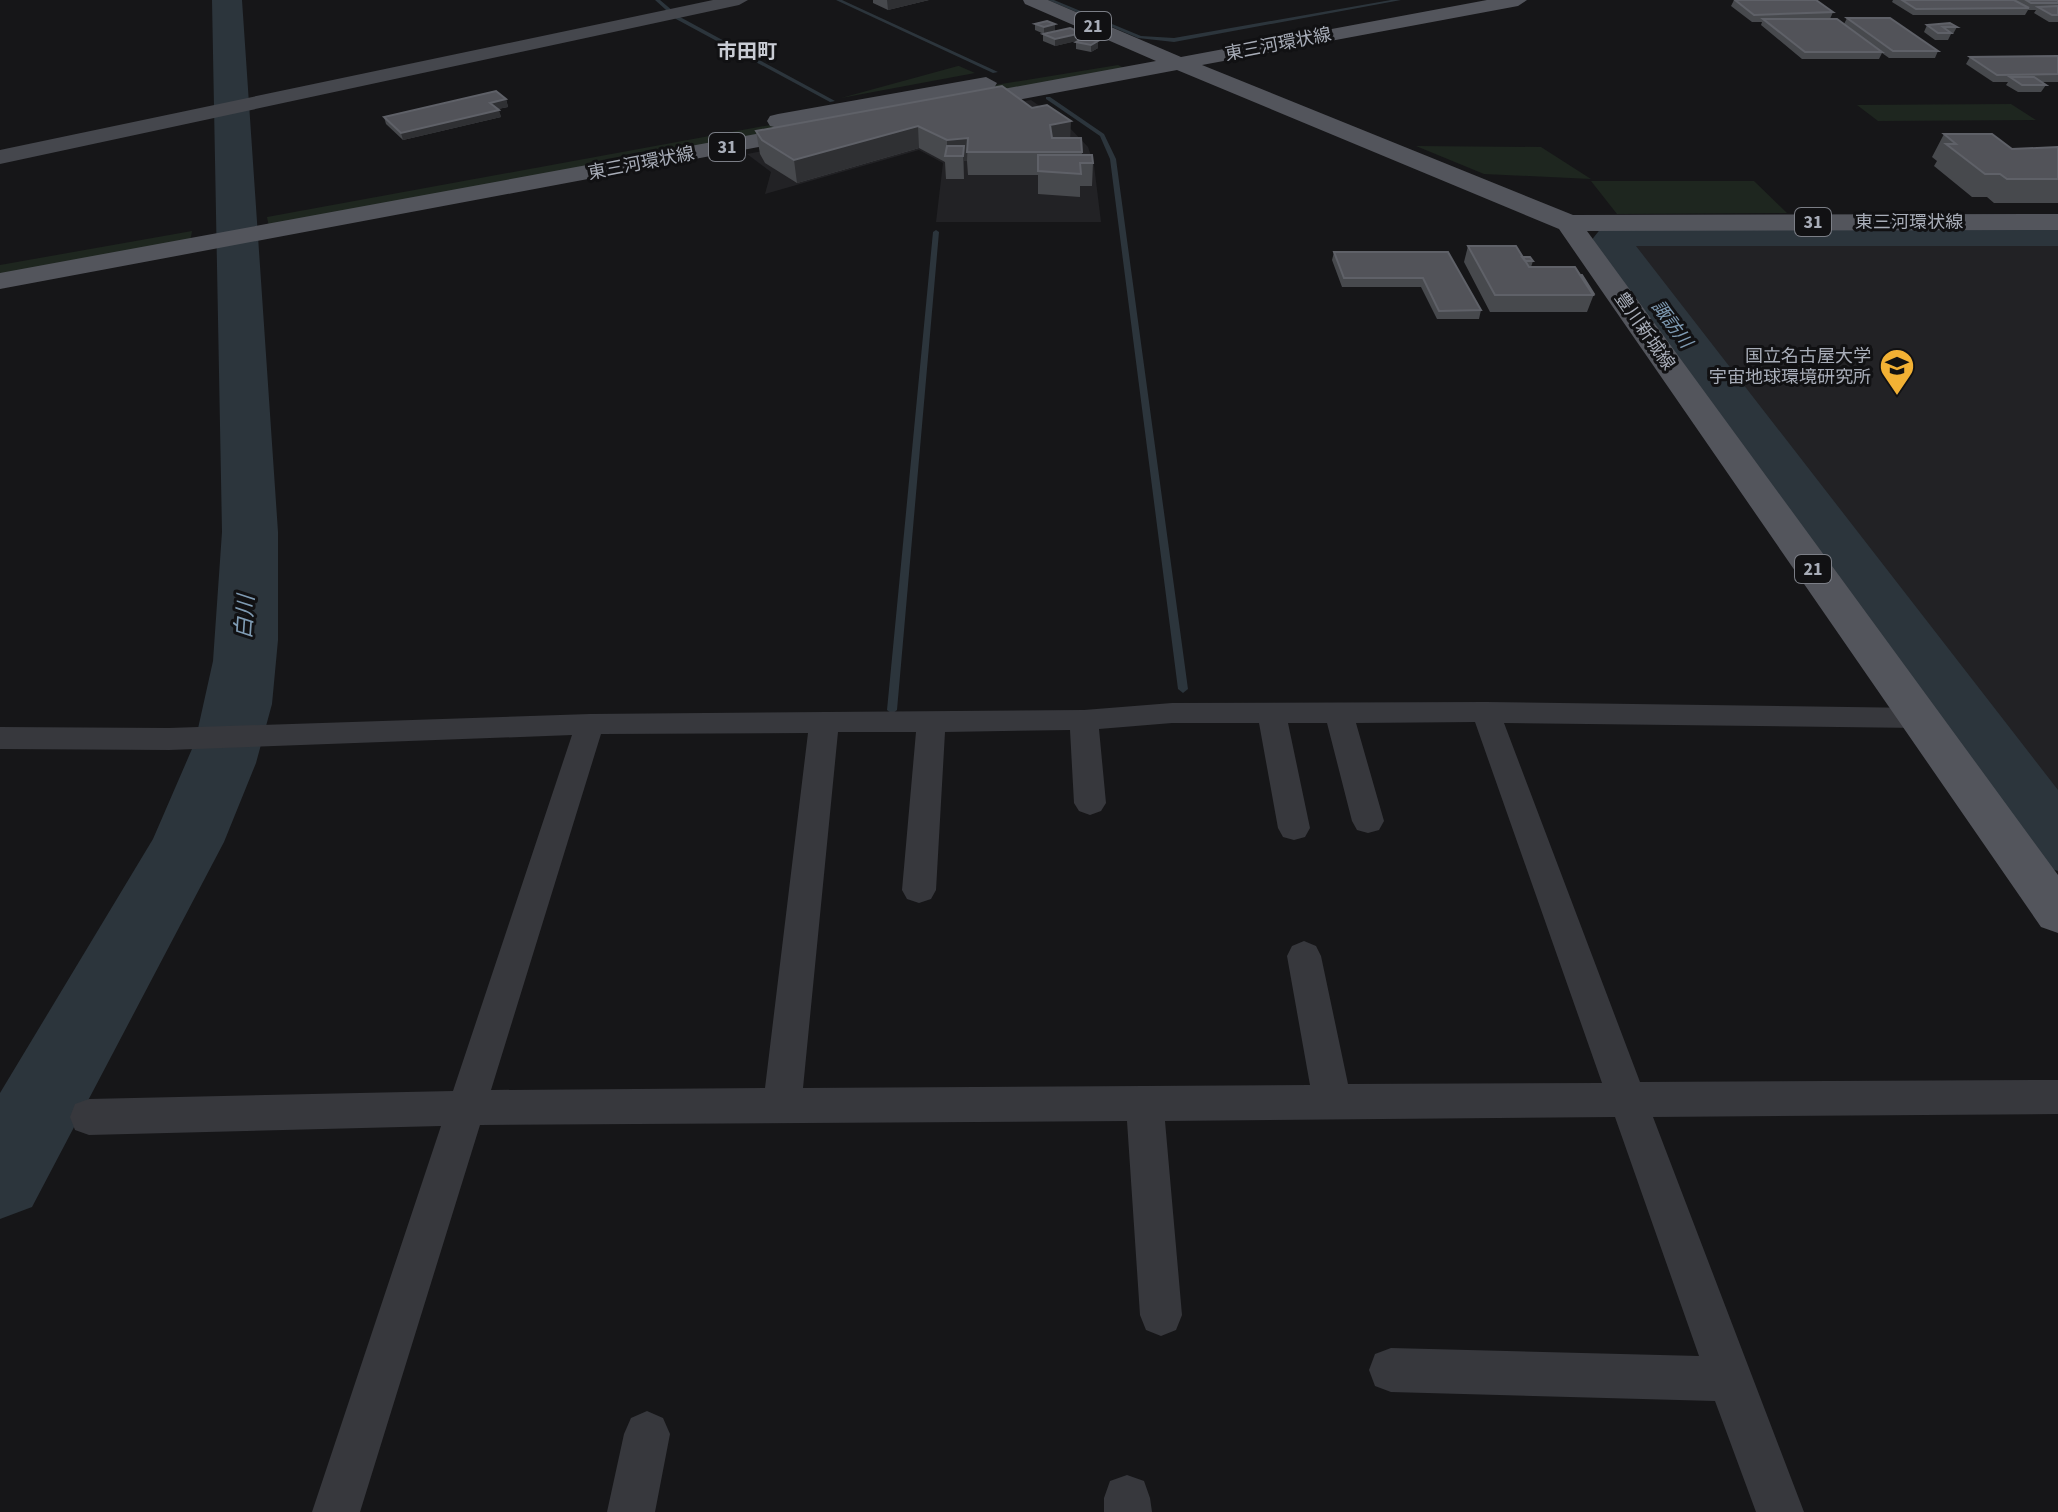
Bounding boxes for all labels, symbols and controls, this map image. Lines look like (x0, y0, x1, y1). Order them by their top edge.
road number: 21 (1075, 12, 1111, 40)
street label: 東三河環状線 (1223, 22, 1333, 67)
district label: 市田町 (717, 38, 777, 66)
road number: 31 (709, 133, 745, 161)
street label: 東三河環状線 (586, 141, 696, 186)
road number: 31 (1795, 208, 1831, 236)
street label: 東三河環状線 (1855, 210, 1963, 235)
street label: 豊川新城線 (1609, 287, 1681, 375)
water label: 諏訪川 (1645, 295, 1699, 355)
place label: 国立名古屋大学 宇宙地球環境研究所 (1709, 344, 1871, 390)
school or university icon: 国立名古屋大学 宇宙地球環境研究所 (1878, 347, 1916, 397)
road number: 21 (1795, 555, 1831, 583)
water label: 白川 (228, 592, 263, 640)

